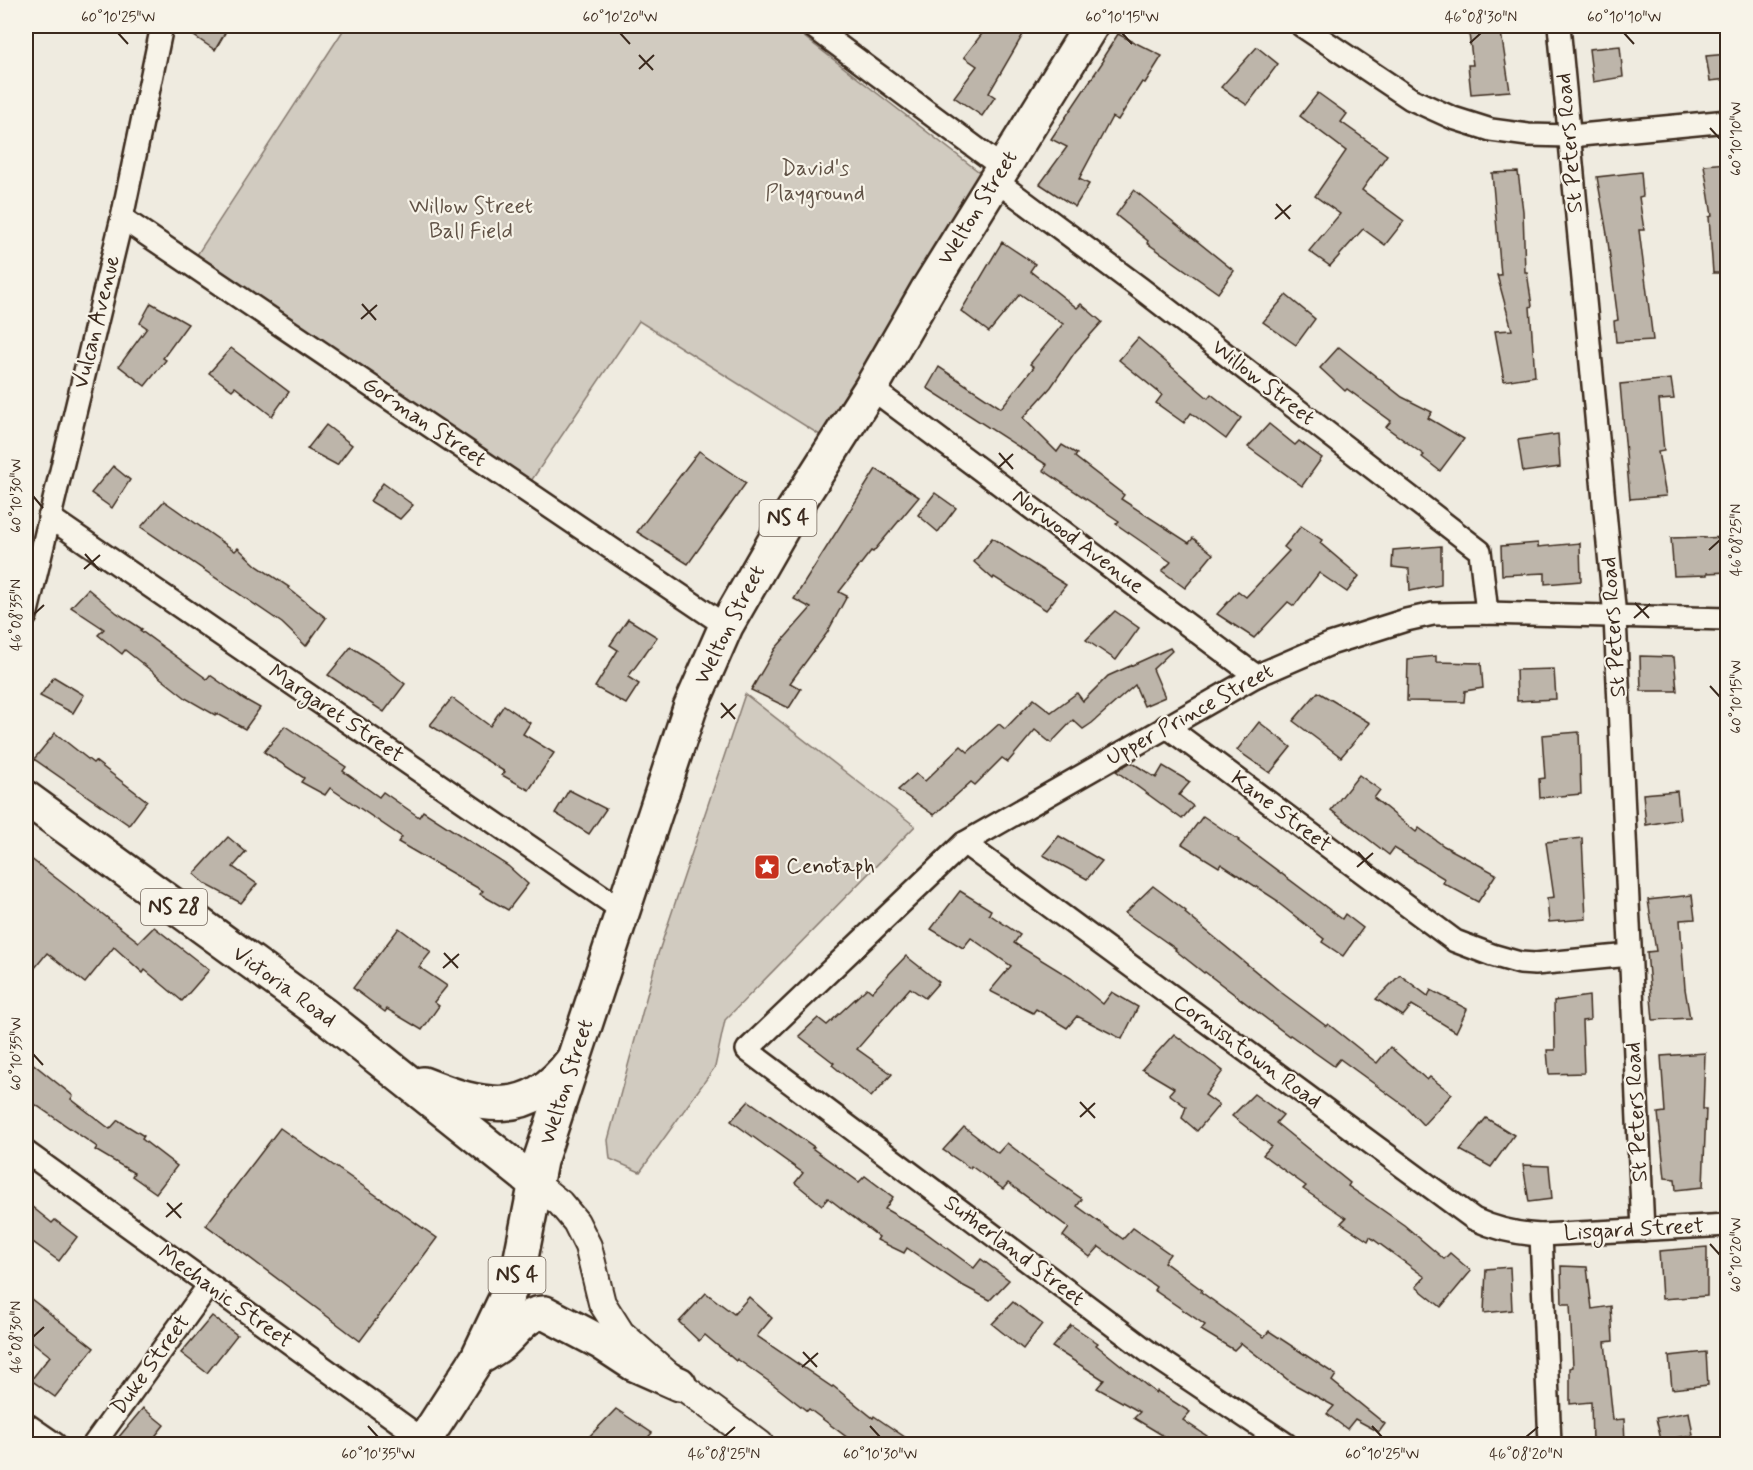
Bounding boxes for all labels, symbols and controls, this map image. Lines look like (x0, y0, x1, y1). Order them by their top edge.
text: 60°10'25"W (81, 8, 155, 28)
text: 60°10'20"W (583, 8, 657, 28)
text: 60°10'15"W (1085, 8, 1159, 28)
text: 46°08'30"N (1445, 8, 1517, 28)
text: 60°10'10"W (1587, 8, 1661, 28)
street label: St Peters Road (1550, 72, 1590, 214)
text: 60°10'10"W (1727, 102, 1747, 176)
street label: Welton Street (932, 145, 1024, 271)
park label: David's Playground (765, 155, 865, 209)
park label: Willow Street Ball Field (409, 193, 533, 246)
street label: Vulcan Avenue (67, 252, 127, 392)
street label: Willow Street (1206, 334, 1320, 432)
street label: Gorman Street (356, 370, 492, 474)
text: 60°10'30"W (7, 459, 27, 533)
street label: Norwood Avenue (1006, 483, 1150, 601)
road number: NS 4 (760, 500, 816, 536)
text: 46°08'25"N (1727, 504, 1747, 576)
street label: St Peters Road (1595, 556, 1633, 698)
street label: Welton Street (688, 561, 772, 689)
text: 46°08'35"N (7, 579, 27, 651)
street label: Upper Prince Street (1102, 657, 1278, 773)
street label: Margaret Street (261, 658, 409, 772)
text: 60°10'15"W (1727, 660, 1747, 734)
street label: Kane Street (1225, 765, 1337, 859)
place icon: Cenotaph (752, 852, 782, 882)
place label: Cenotaph (786, 853, 875, 881)
road number: NS 28 (141, 889, 207, 925)
street label: Victoria Road (226, 940, 342, 1034)
street label: Cornishtown Road (1167, 988, 1327, 1116)
street label: Welton Street (534, 1016, 600, 1148)
text: 60°10'35"W (7, 1017, 27, 1091)
street label: St Peters Road (1619, 1041, 1655, 1183)
street label: Sutherland Street (938, 1189, 1090, 1313)
street label: Lisgard Street (1563, 1212, 1705, 1251)
text: 60°10'20"W (1727, 1218, 1747, 1292)
street label: Mechanic Street (152, 1239, 298, 1355)
road number: NS 4 (488, 1257, 546, 1293)
text: 46°08'30"N (7, 1301, 27, 1373)
street label: Duke Street (105, 1309, 197, 1421)
text: 60°10'35"W (341, 1445, 415, 1465)
text: 46°08'25"N (688, 1445, 760, 1465)
text: 60°10'30"W (843, 1445, 917, 1465)
text: 60°10'25"W (1345, 1445, 1419, 1465)
text: 46°08'20"N (1489, 1445, 1563, 1465)

